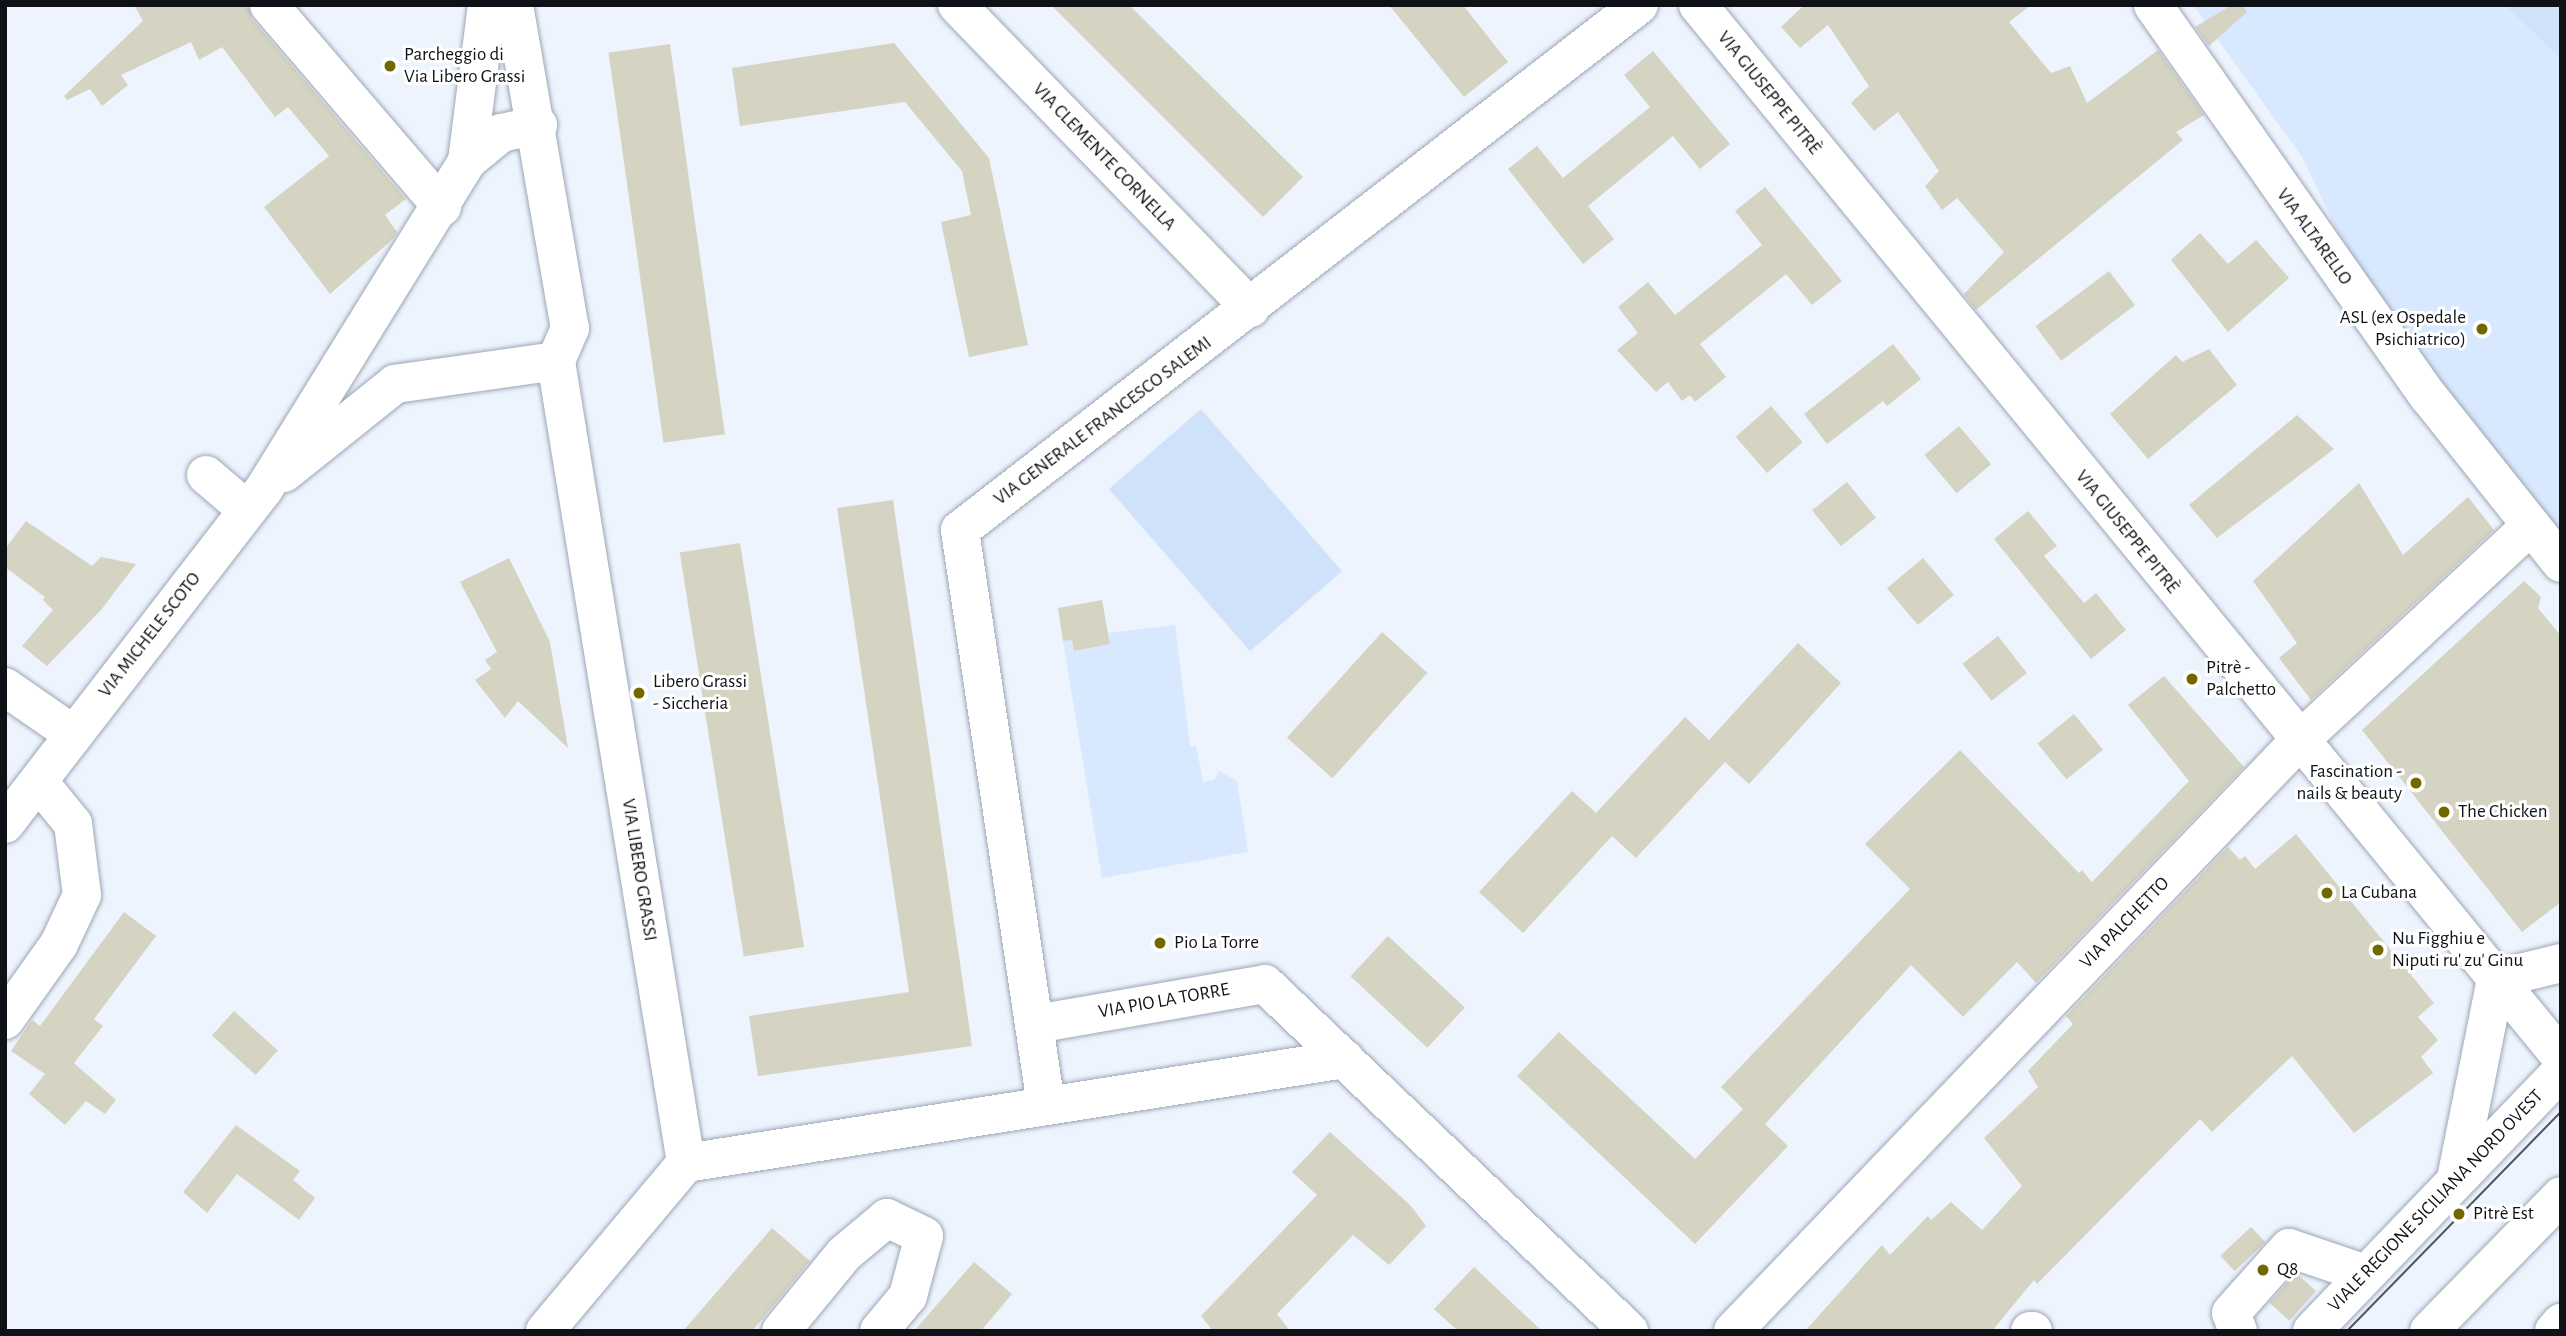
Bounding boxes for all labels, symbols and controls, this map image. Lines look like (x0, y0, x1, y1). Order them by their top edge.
street label: VIA GIUSEPPE PITRÈ (1712, 27, 1826, 159)
place label: Parcheggio di Via Libero Grassi (404, 44, 525, 88)
marker: Parcheggio di Via Libero Grassi (382, 58, 398, 74)
street label: VIA CLEMENTE CORNELLA (1027, 78, 1181, 236)
street label: VIA ALTARELLO (2271, 184, 2357, 290)
place label: ASL (ex Ospedale Psichiatrico) (2340, 307, 2466, 351)
marker: ASL (ex Ospedale Psichiatrico) (2472, 319, 2492, 339)
street label: VIA GENERALE FRANCESCO SALEMI (990, 332, 1216, 510)
street label: VIA GIUSEPPE PITRÈ (2070, 466, 2184, 598)
street label: VIA MICHELE SCOTO (94, 568, 206, 702)
place label: Pitrè - Palchetto (2206, 657, 2276, 701)
place label: Libero Grassi - Siccheria (653, 671, 747, 715)
marker: Pitrè - Palchetto (2184, 671, 2200, 687)
marker: Libero Grassi - Siccheria (631, 685, 647, 701)
place label: Fascination - nails & beauty (2296, 761, 2402, 805)
marker: Fascination - nails & beauty (2408, 775, 2424, 791)
street label: VIA LIBERO GRASSI (616, 797, 662, 943)
place label: The Chicken (2458, 801, 2547, 823)
marker: The Chicken (2436, 804, 2452, 820)
street label: VIA PALCHETTO (2075, 872, 2175, 974)
place label: La Cubana (2341, 882, 2417, 904)
marker: La Cubana (2319, 885, 2335, 901)
place label: Nu Figghiu e Niputi ru' zu' Ginu (2392, 928, 2523, 972)
place label: Pio La Torre (1174, 932, 1259, 954)
marker: Pio La Torre (1152, 935, 1168, 951)
marker: Nu Figghiu e Niputi ru' zu' Ginu (2370, 942, 2386, 958)
street label: VIA PIO LA TORRE (1097, 978, 1231, 1024)
street label: VIALE REGIONE SICILIANA NORD OVEST (2324, 1085, 2548, 1317)
place label: Pitrè Est (2473, 1203, 2534, 1225)
marker: Pitrè Est (2451, 1206, 2467, 1222)
place label: Q8 (2277, 1259, 2298, 1281)
marker: Q8 (2255, 1262, 2271, 1278)

